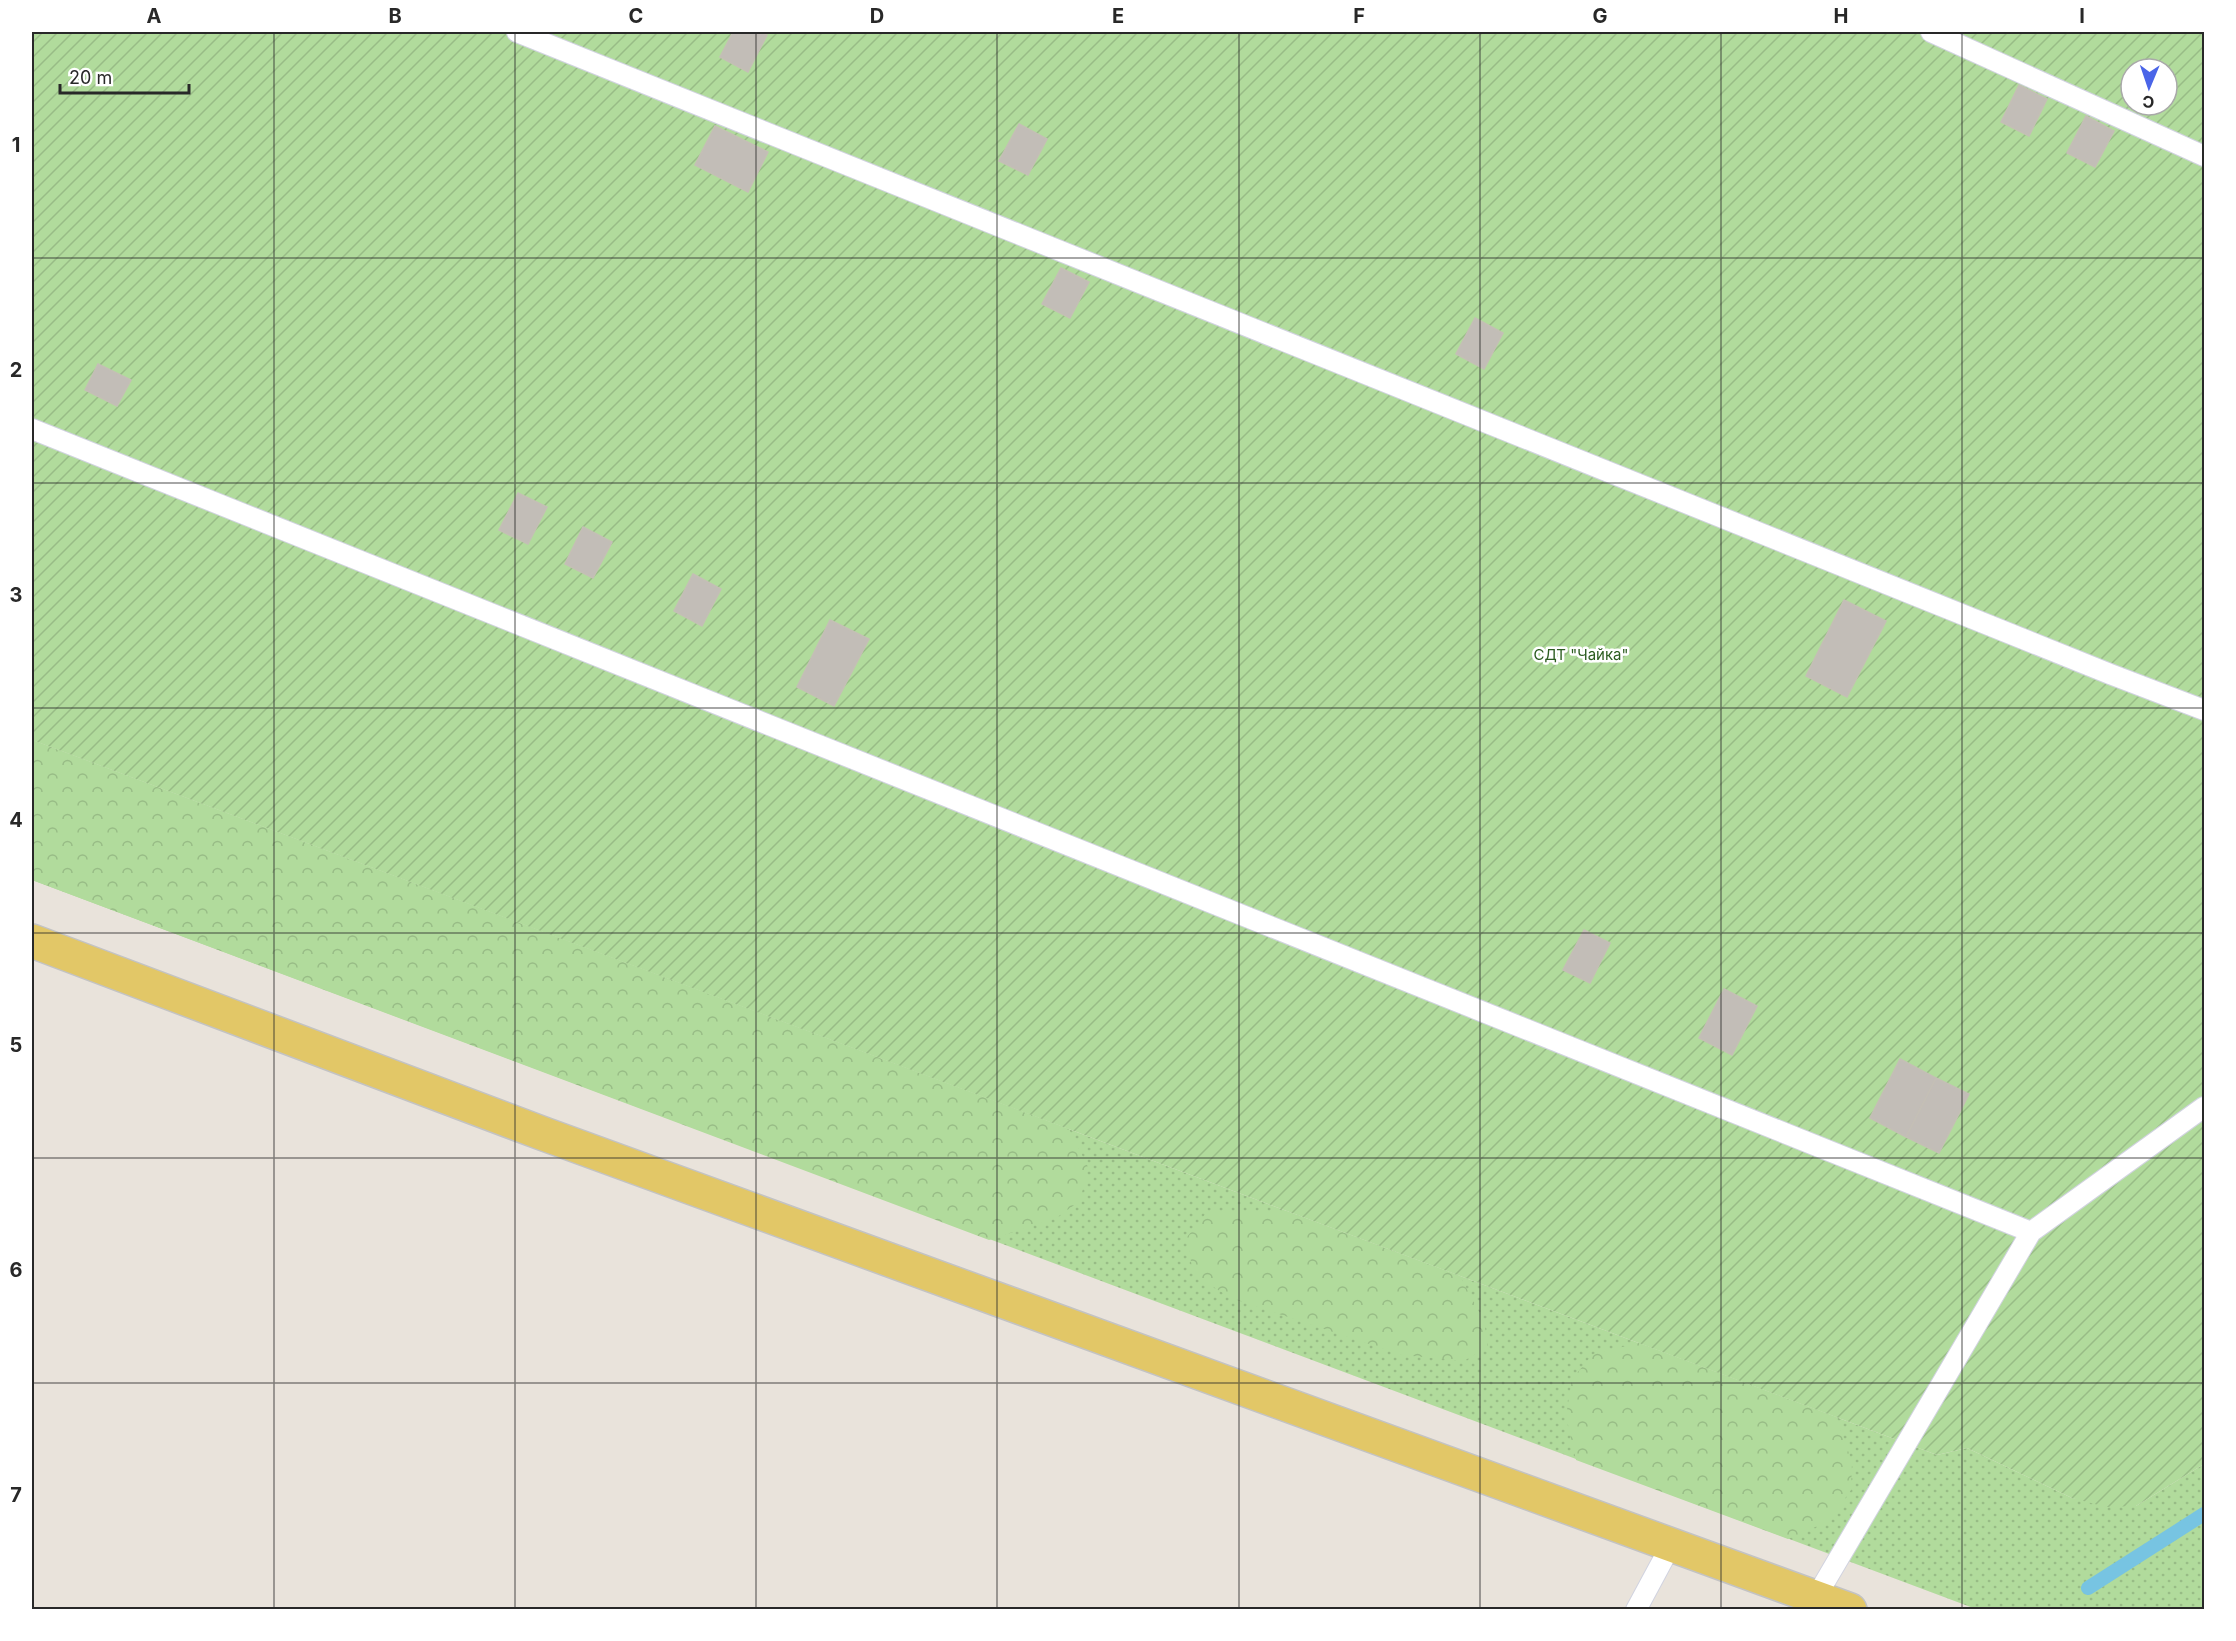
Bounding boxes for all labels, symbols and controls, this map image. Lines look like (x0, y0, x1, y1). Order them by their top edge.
text: A (147, 4, 162, 28)
text: B (388, 4, 402, 28)
text: C (629, 4, 643, 28)
text: D (870, 4, 884, 28)
text: E (1112, 4, 1124, 28)
text: F (1353, 4, 1365, 28)
text: G (1592, 4, 1608, 28)
text: H (1834, 4, 1848, 28)
text: I (2079, 4, 2085, 28)
scale bar (60, 57, 189, 95)
north arrow (2119, 57, 2179, 117)
text: 20 m (69, 67, 112, 88)
text: С (2142, 92, 2155, 112)
text: 1 (12, 133, 20, 157)
text: 2 (10, 358, 22, 382)
text: 3 (10, 583, 22, 607)
park label: СДТ "Чайка" (1534, 645, 1628, 664)
text: 4 (9, 808, 23, 832)
text: 5 (10, 1033, 22, 1057)
text: 6 (10, 1258, 23, 1282)
text: 7 (10, 1483, 22, 1507)

